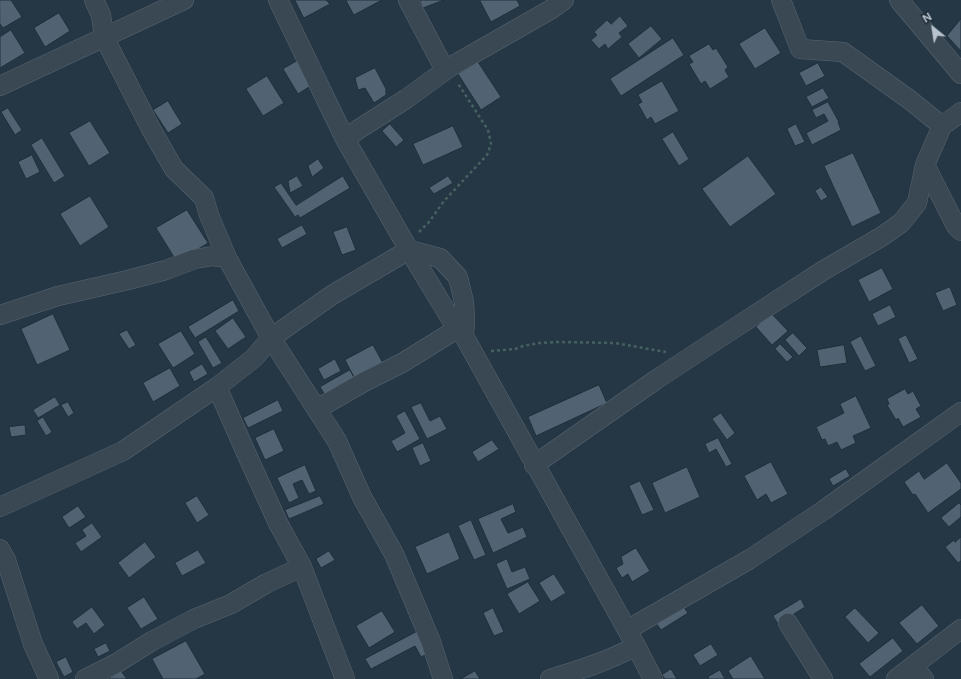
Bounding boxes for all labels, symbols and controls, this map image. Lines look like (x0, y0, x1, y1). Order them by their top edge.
north arrow (913, 8, 953, 48)
text: N (920, 10, 934, 25)

